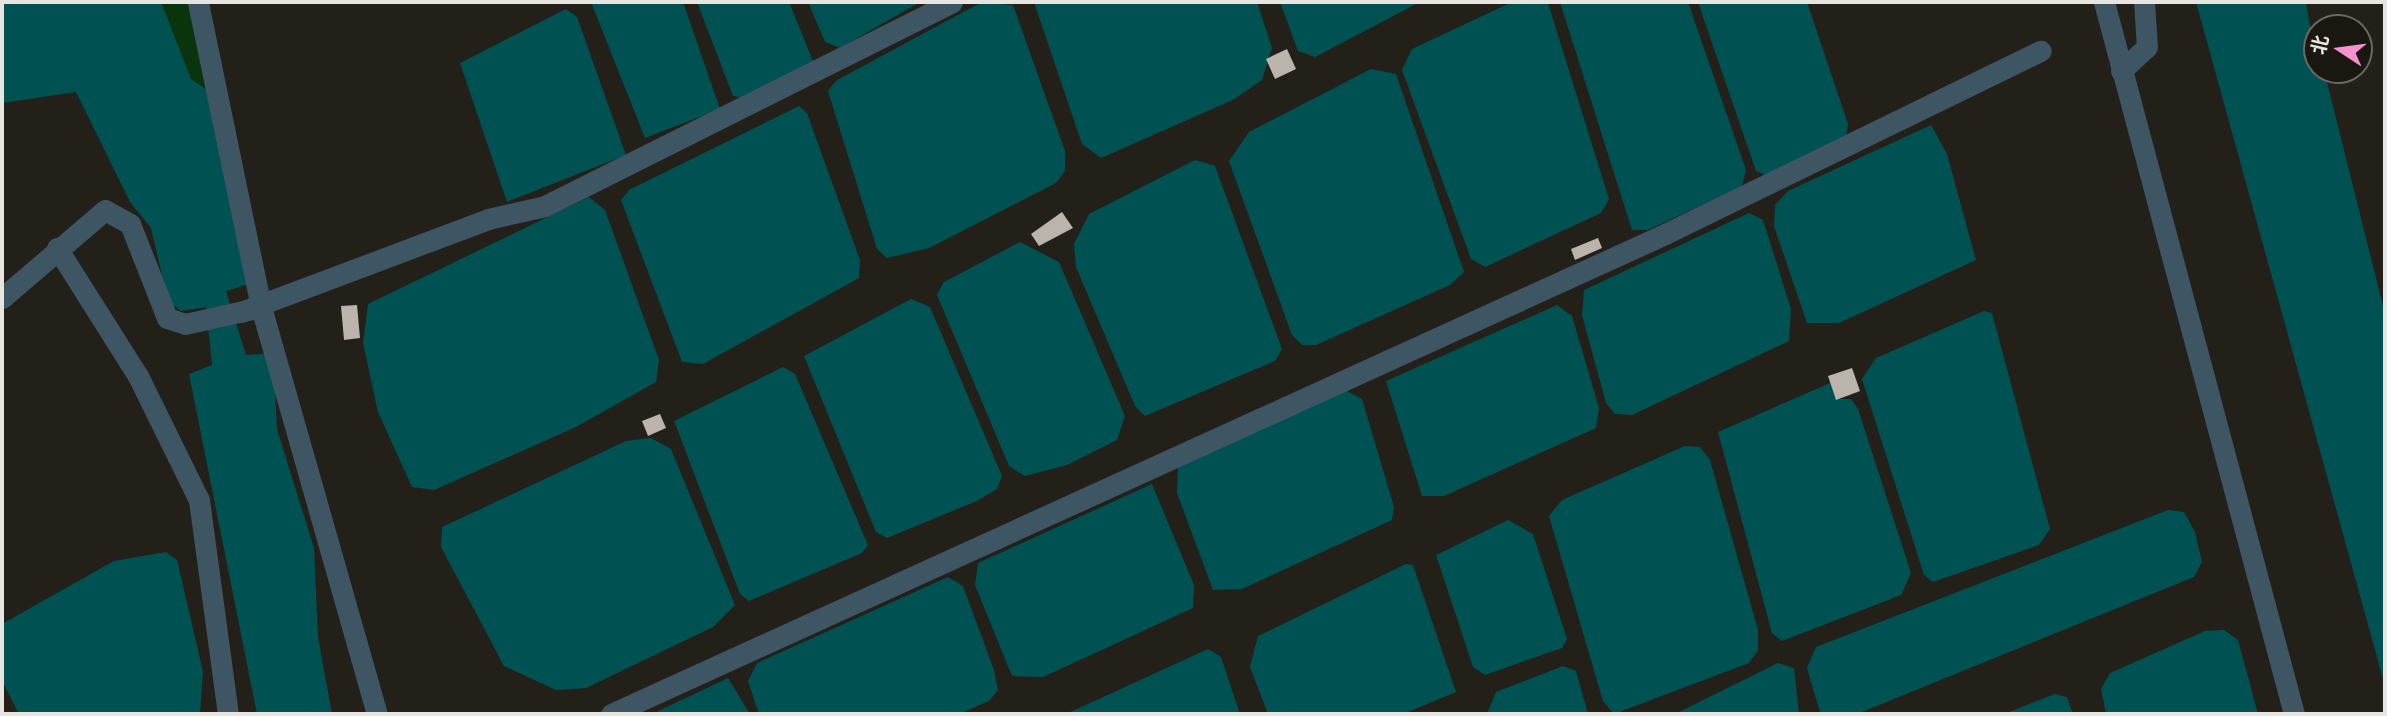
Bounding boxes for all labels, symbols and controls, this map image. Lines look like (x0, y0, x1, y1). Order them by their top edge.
north arrow (2303, 14, 2373, 84)
text: 北 (2305, 33, 2334, 57)

